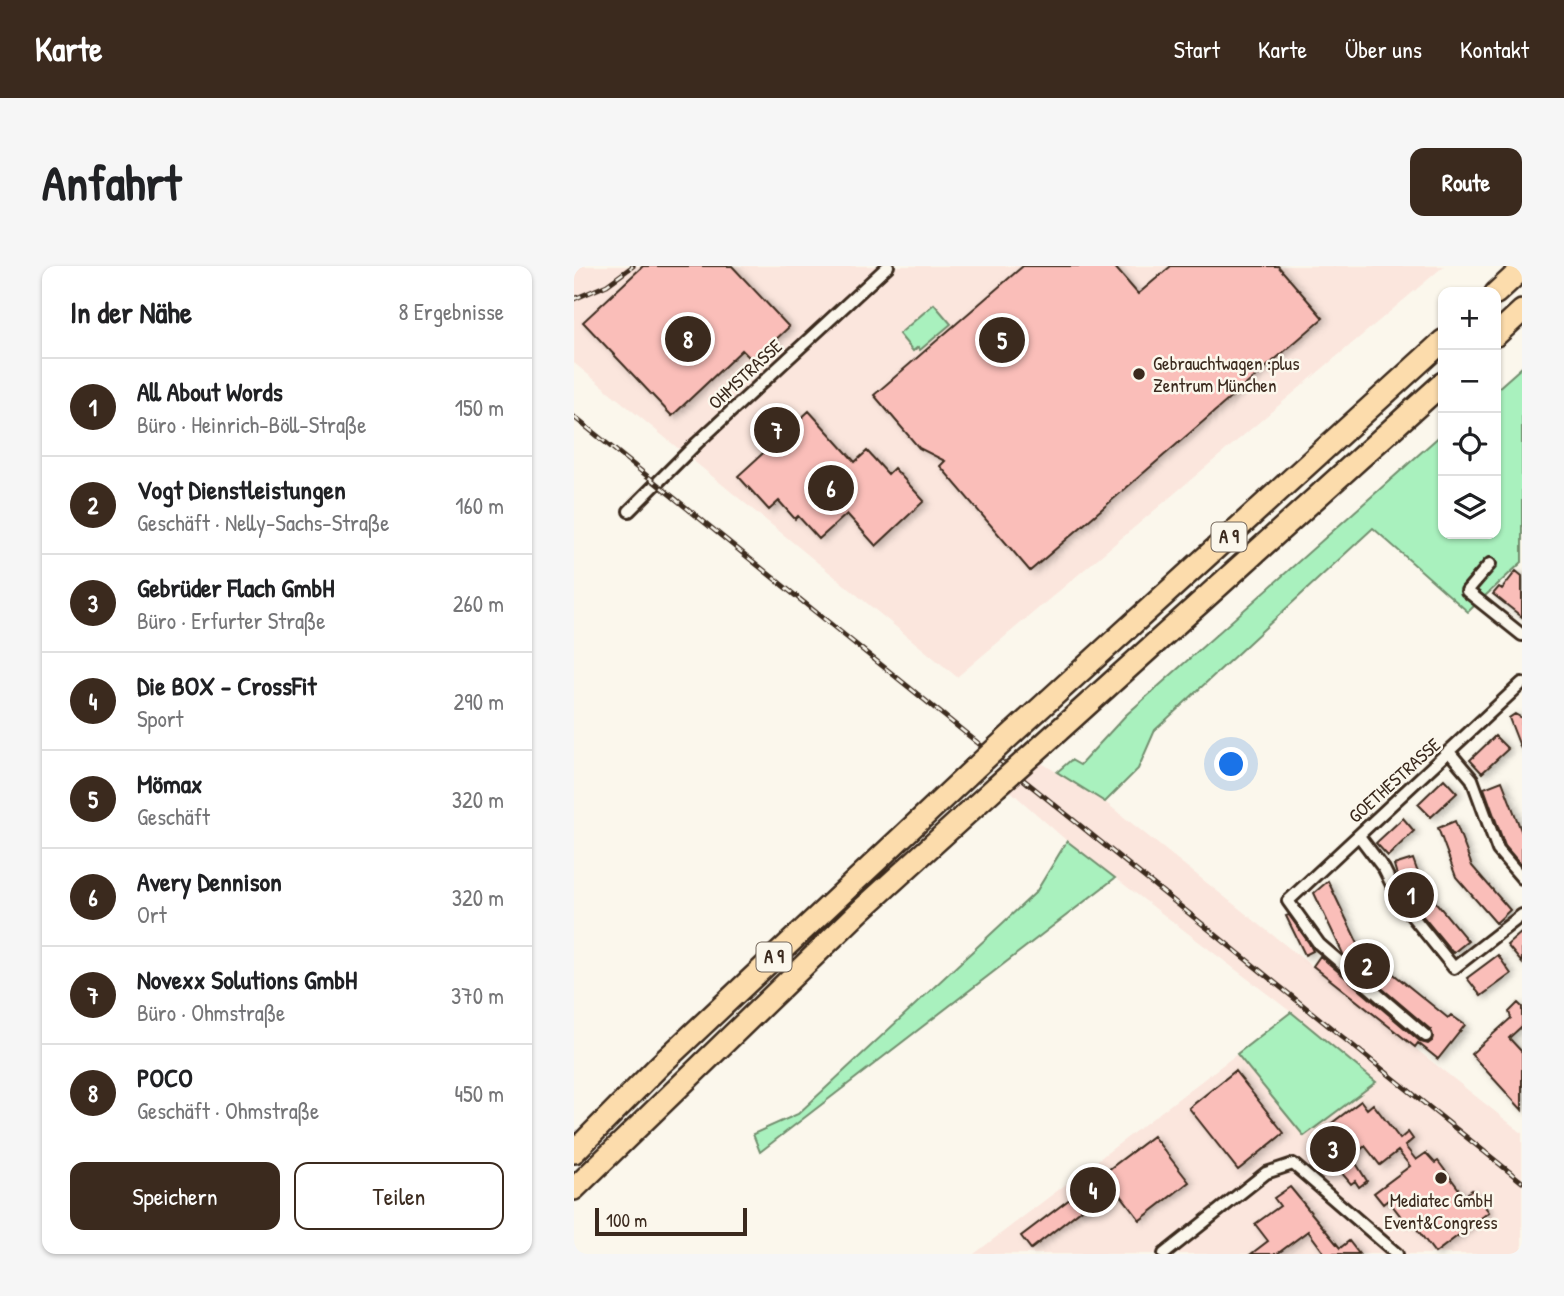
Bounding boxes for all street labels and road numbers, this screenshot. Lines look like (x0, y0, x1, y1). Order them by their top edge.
street label: OHMSTRASSE (702, 333, 788, 415)
road number: A 9 (1212, 522, 1246, 552)
street label: GOETHESTRASSE (1342, 731, 1446, 828)
road number: A 9 (756, 942, 792, 972)

